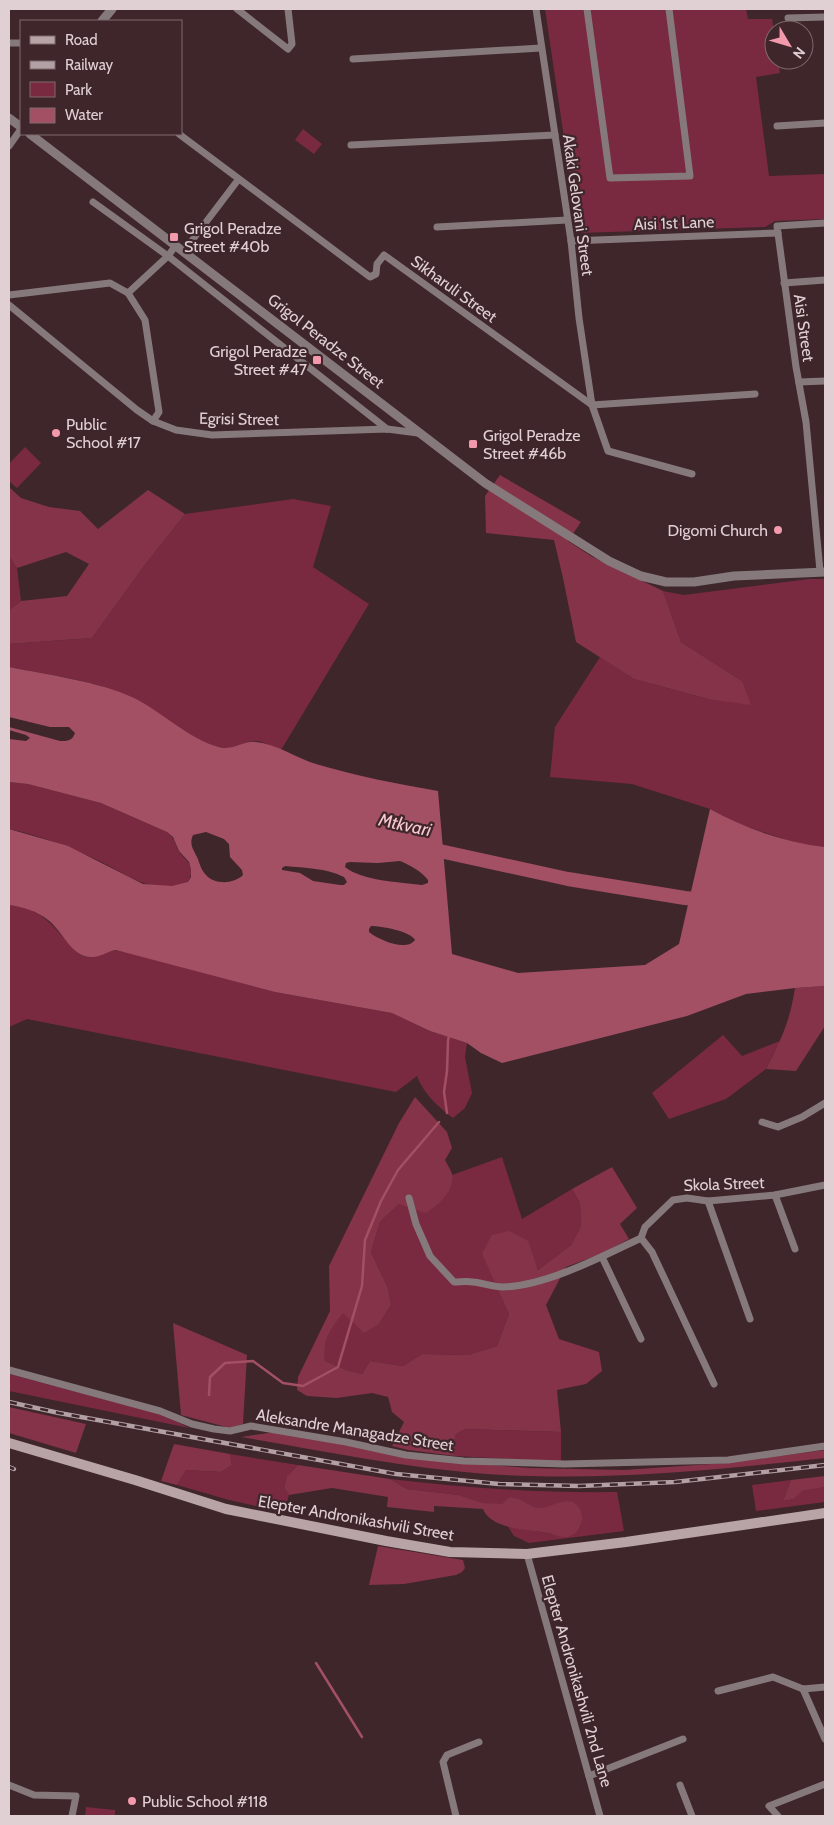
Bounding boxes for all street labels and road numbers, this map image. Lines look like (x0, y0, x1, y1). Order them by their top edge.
street label: Akaki Gelovani Street (559, 133, 597, 277)
street label: Aisi 1st Lane (633, 212, 715, 234)
street label: Sikharuli Street (407, 251, 501, 327)
street label: Grigol Peradze Street (264, 290, 388, 393)
street label: Aisi Street (790, 293, 818, 364)
street label: Egrisi Street (199, 409, 280, 429)
street label: Skola Street (683, 1173, 765, 1195)
street label: Aleksandre Managadze Street (255, 1405, 456, 1455)
street label: Elepter Andronikashvili Street (257, 1491, 456, 1545)
street label: Elepter Andronikashvili 2nd Lane (538, 1573, 616, 1789)

